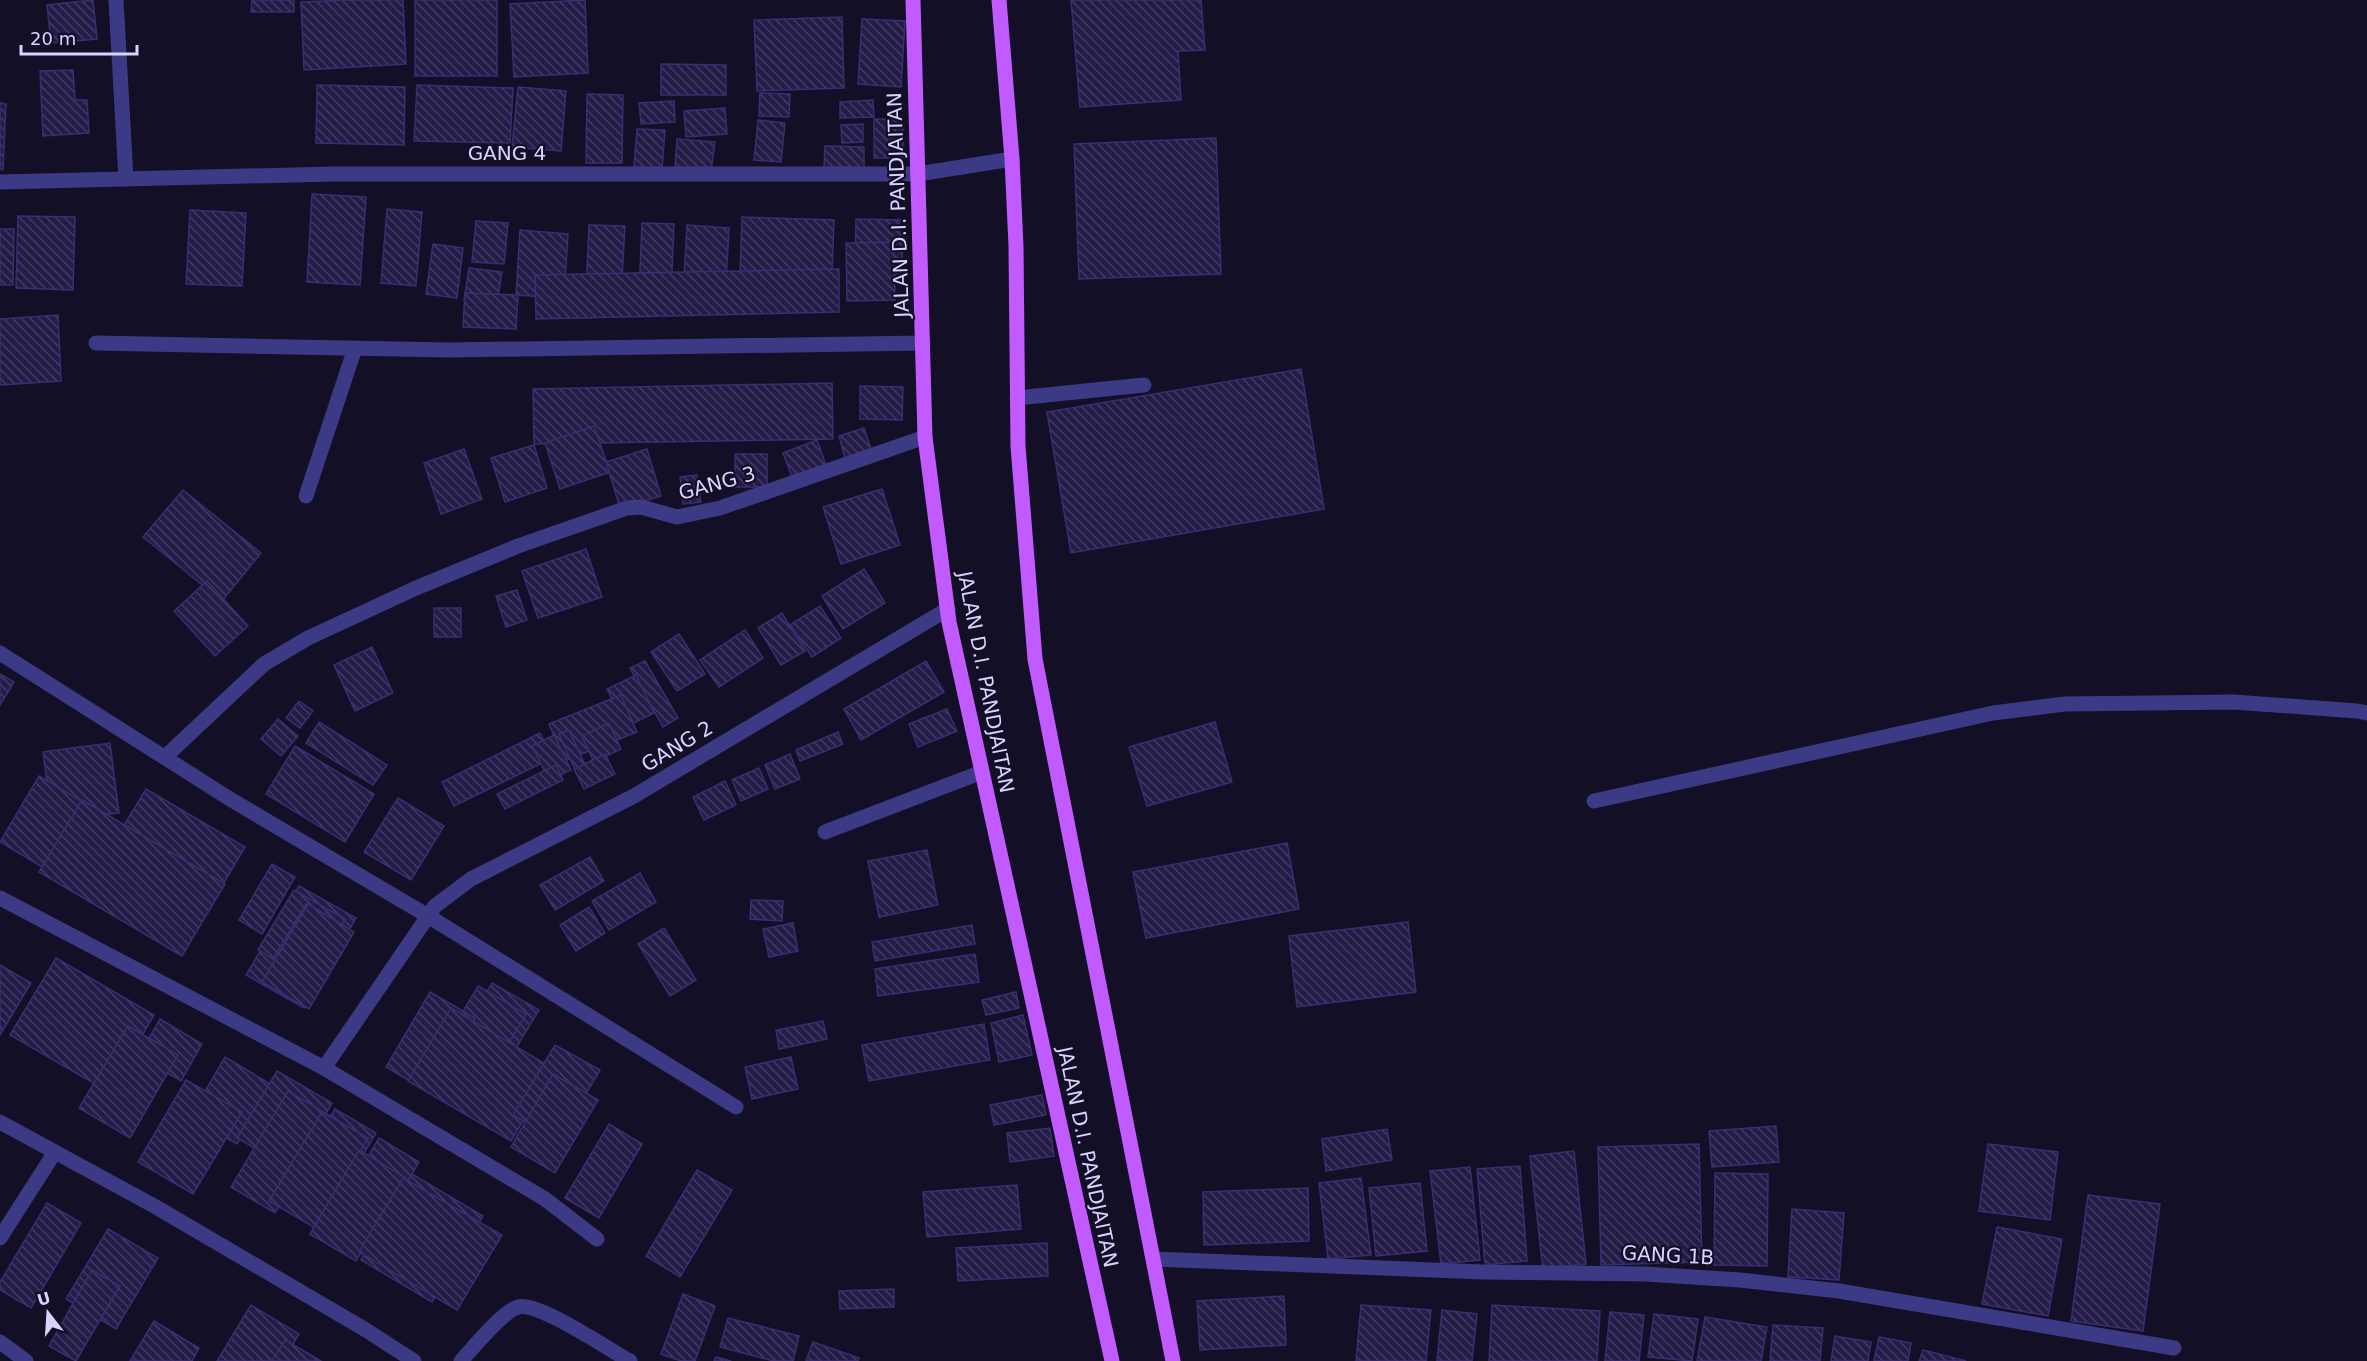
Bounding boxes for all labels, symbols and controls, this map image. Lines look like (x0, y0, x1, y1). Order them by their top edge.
scale bar (21, 18, 136, 56)
text: 20 m (30, 28, 76, 49)
street label: JALAN D.I. PANDJAITAN (882, 92, 914, 320)
street label: GANG 4 (468, 141, 546, 165)
street label: GANG 3 (676, 461, 758, 505)
street label: JALAN D.I. PANDJAITAN (952, 567, 1019, 795)
street label: GANG 2 (637, 715, 717, 777)
street label: JALAN D.I. PANDJAITAN (1052, 1042, 1123, 1270)
street label: GANG 1B (1621, 1241, 1715, 1269)
north arrow (18, 1283, 78, 1343)
text: U (35, 1288, 53, 1310)

